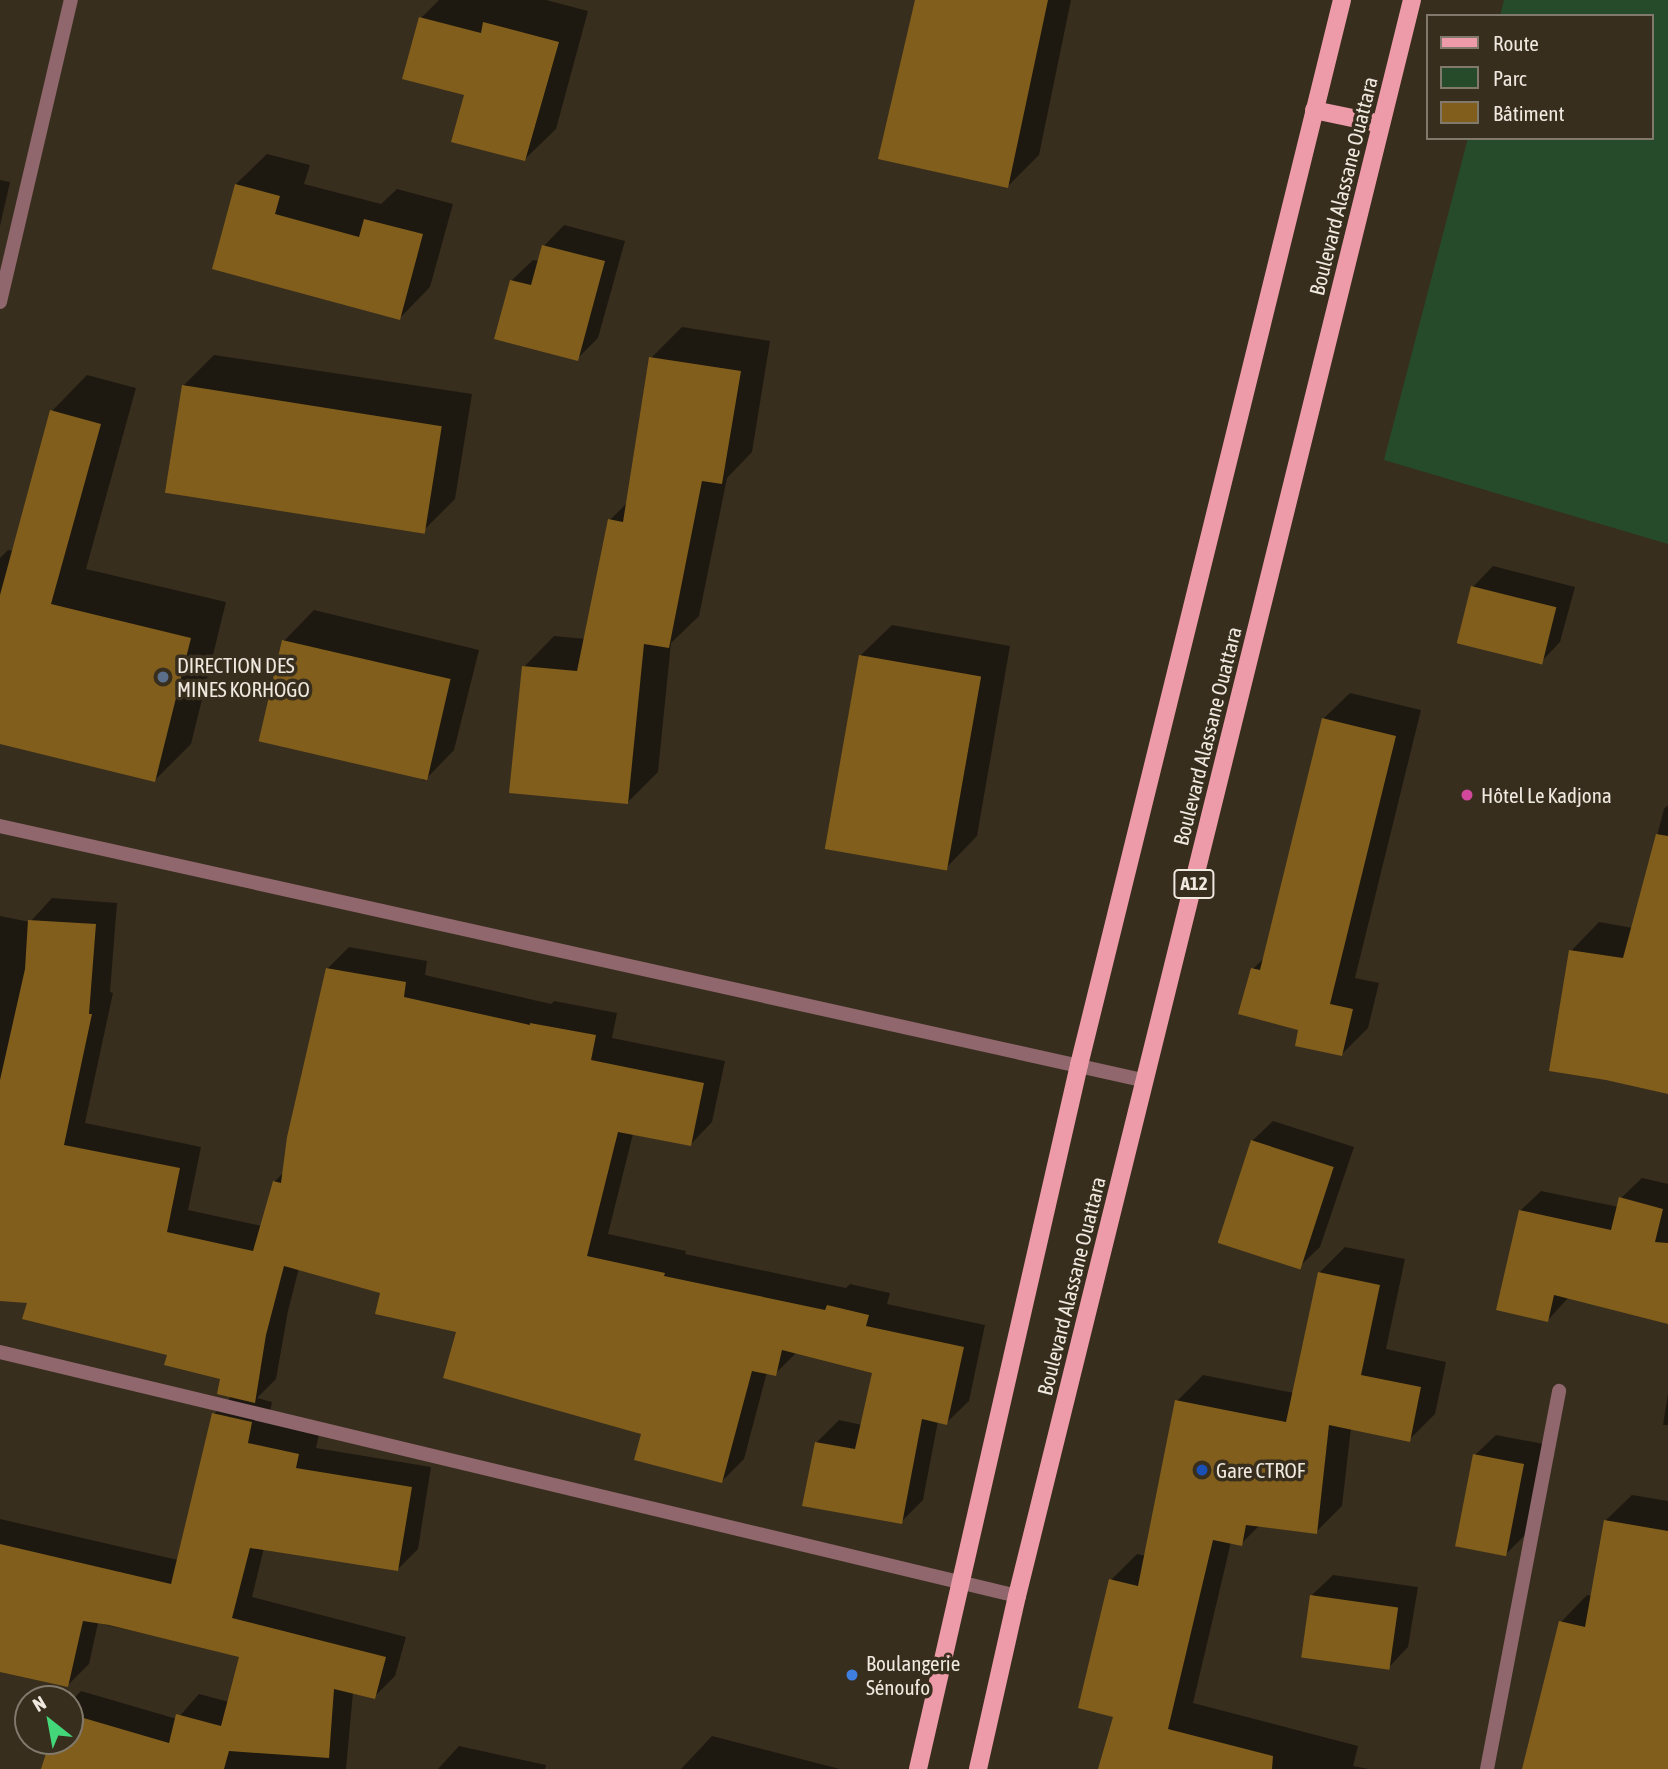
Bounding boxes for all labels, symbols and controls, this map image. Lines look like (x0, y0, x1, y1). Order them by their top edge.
legend (1426, 14, 1654, 140)
text: Route (1493, 31, 1539, 55)
text: Parc (1493, 66, 1527, 90)
street label: Boulevard Alassane Ouattara (1304, 74, 1382, 298)
text: Bâtiment (1493, 101, 1564, 125)
street label: Boulevard Alassane Ouattara (1168, 624, 1246, 848)
place label: DIRECTION DES MINES KORHOGO (177, 652, 310, 702)
marker: DIRECTION DES MINES KORHOGO (155, 669, 171, 685)
place label: Hôtel Le Kadjona (1481, 782, 1612, 808)
marker: Hôtel Le Kadjona (1459, 787, 1475, 803)
road number: A12 (1173, 869, 1215, 900)
street label: Boulevard Alassane Ouattara (1032, 1174, 1110, 1398)
place label: Gare CTROF (1216, 1457, 1305, 1483)
marker: Gare CTROF (1194, 1462, 1210, 1478)
place label: Boulangerie Sénoufo (866, 1650, 960, 1700)
marker: Boulangerie Sénoufo (844, 1667, 860, 1683)
north arrow (14, 1685, 84, 1755)
text: N (29, 1691, 50, 1716)

